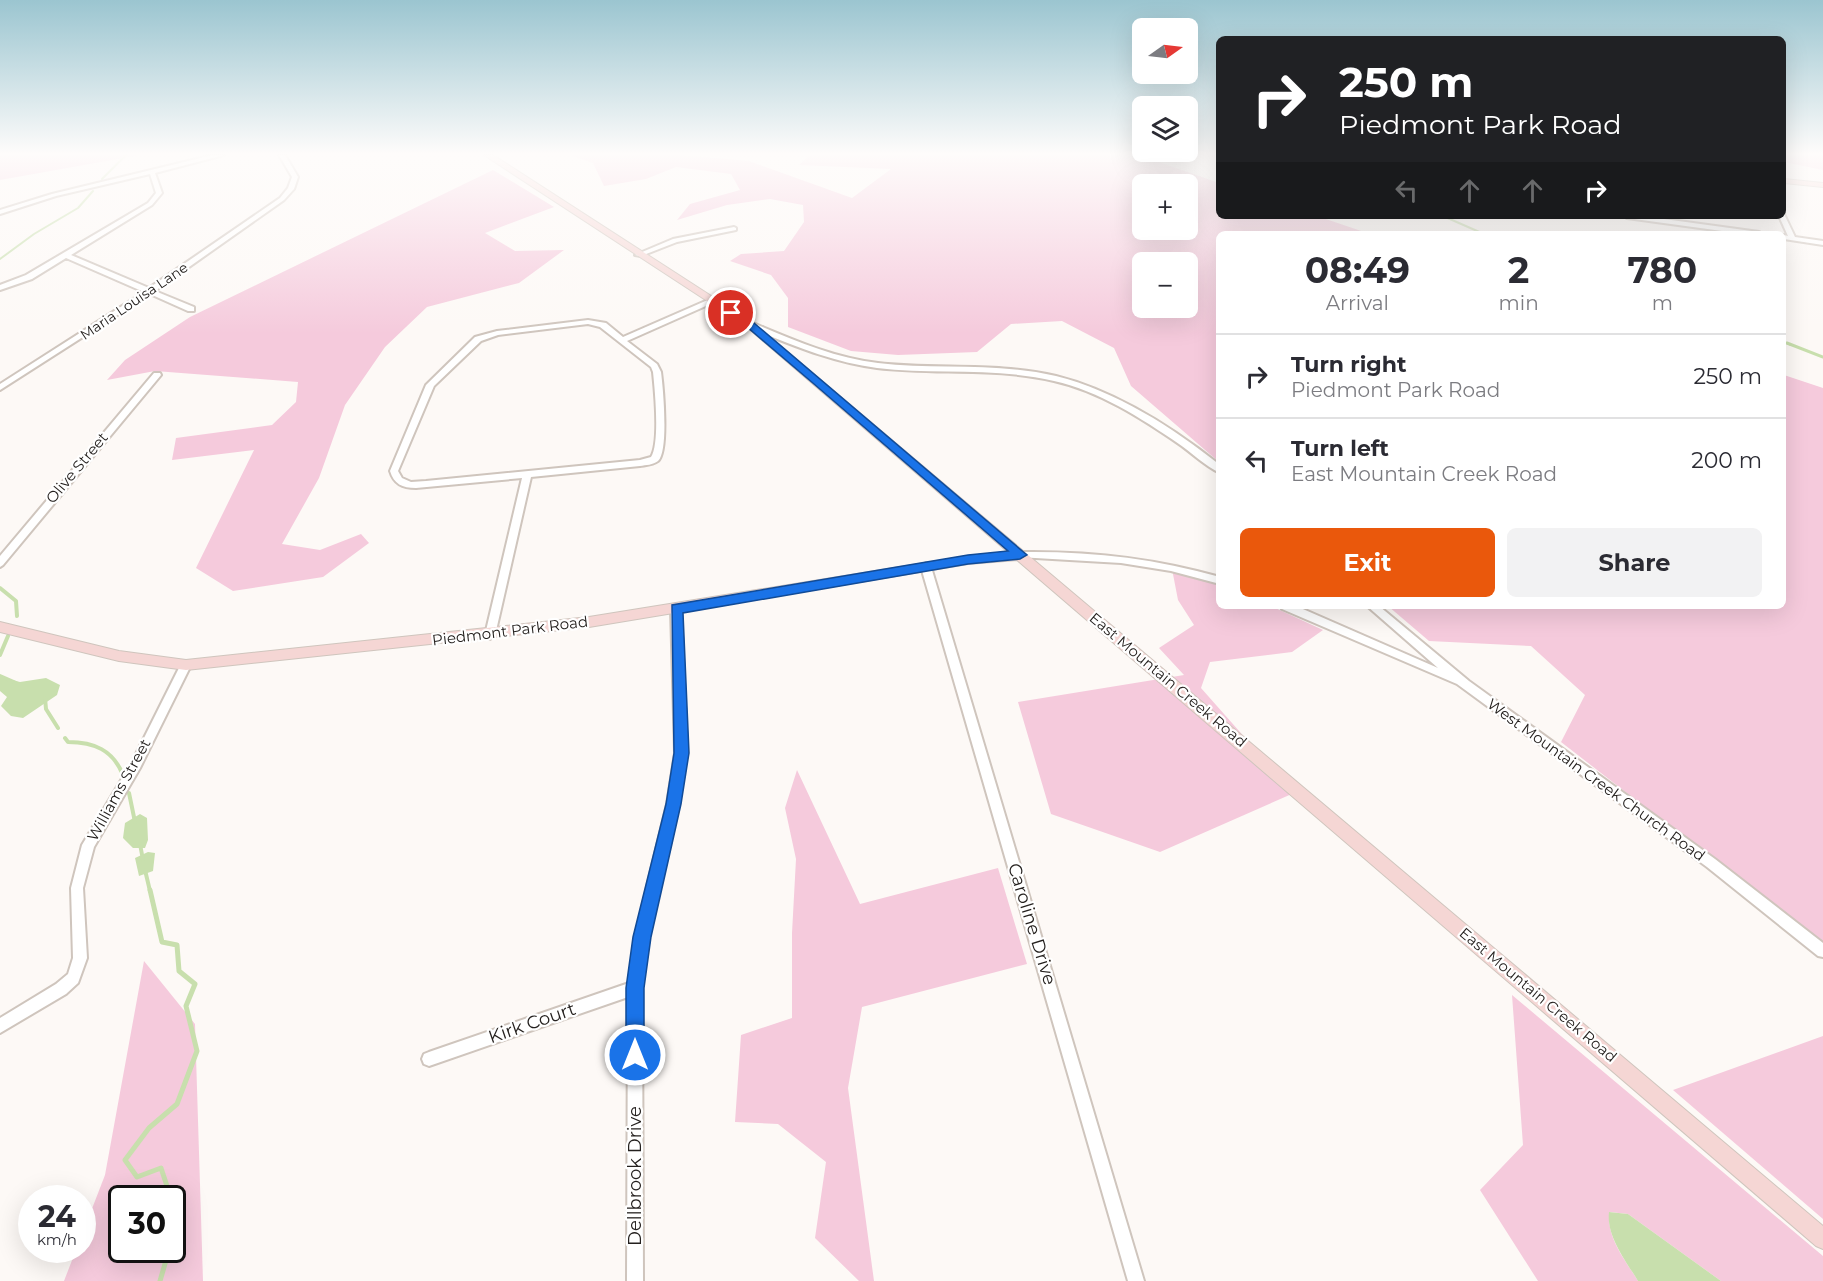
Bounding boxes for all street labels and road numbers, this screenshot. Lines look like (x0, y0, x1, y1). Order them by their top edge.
street label: Maria Louisa Lane (77, 258, 191, 344)
street label: Olive Street (41, 428, 112, 507)
street label: East Mountain Creek Road (1086, 608, 1251, 751)
street label: Piedmont Park Road (431, 612, 589, 649)
street label: West Mountain Creek Church Road (1484, 694, 1709, 865)
street label: Williams Street (83, 735, 154, 844)
street label: Caroline Drive (1003, 860, 1061, 988)
street label: East Mountain Creek Road (1456, 923, 1621, 1066)
street label: Kirk Court (486, 998, 578, 1048)
street label: Dellbrook Drive (624, 1106, 646, 1246)

